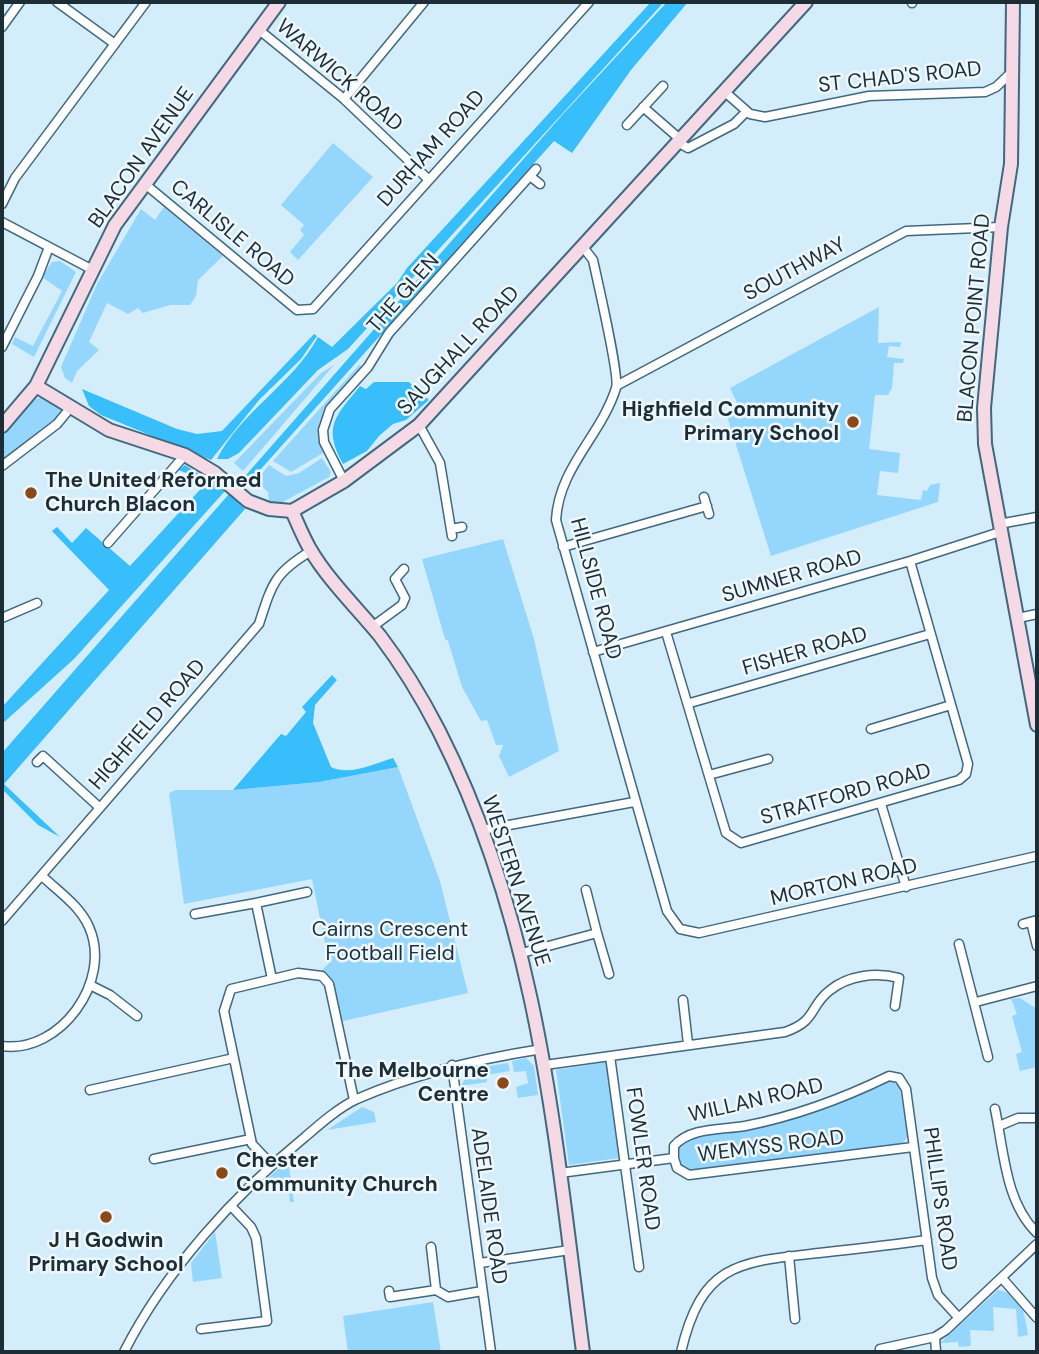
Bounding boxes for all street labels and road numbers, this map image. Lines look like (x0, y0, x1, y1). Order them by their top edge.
street label: WARWICK ROAD (271, 14, 407, 138)
street label: ST CHAD'S ROAD (817, 57, 983, 99)
street label: BLACON AVENUE (84, 83, 200, 233)
street label: DURHAM ROAD (373, 85, 491, 213)
street label: CARLISLE ROAD (165, 175, 299, 293)
street label: BLACON POINT ROAD (953, 213, 997, 423)
street label: SOUTHWAY (740, 233, 850, 307)
street label: THE GLEN (363, 249, 445, 339)
street label: SAUGHALL ROAD (393, 281, 525, 421)
street label: HILLSIDE ROAD (564, 515, 626, 663)
street label: SUMNER ROAD (719, 545, 865, 609)
street label: FISHER ROAD (740, 622, 870, 682)
street label: HIGHFIELD ROAD (84, 655, 212, 795)
street label: STRATFORD ROAD (758, 759, 934, 831)
street label: WESTERN AVENUE (475, 792, 555, 970)
street label: MORTON ROAD (768, 854, 920, 912)
street label: WILLAN ROAD (686, 1073, 826, 1129)
street label: FOWLER ROAD (619, 1086, 665, 1232)
street label: ADELAIDE ROAD (465, 1126, 511, 1286)
street label: WEMYSS ROAD (696, 1126, 846, 1168)
street label: PHILLIPS ROAD (916, 1126, 962, 1272)

